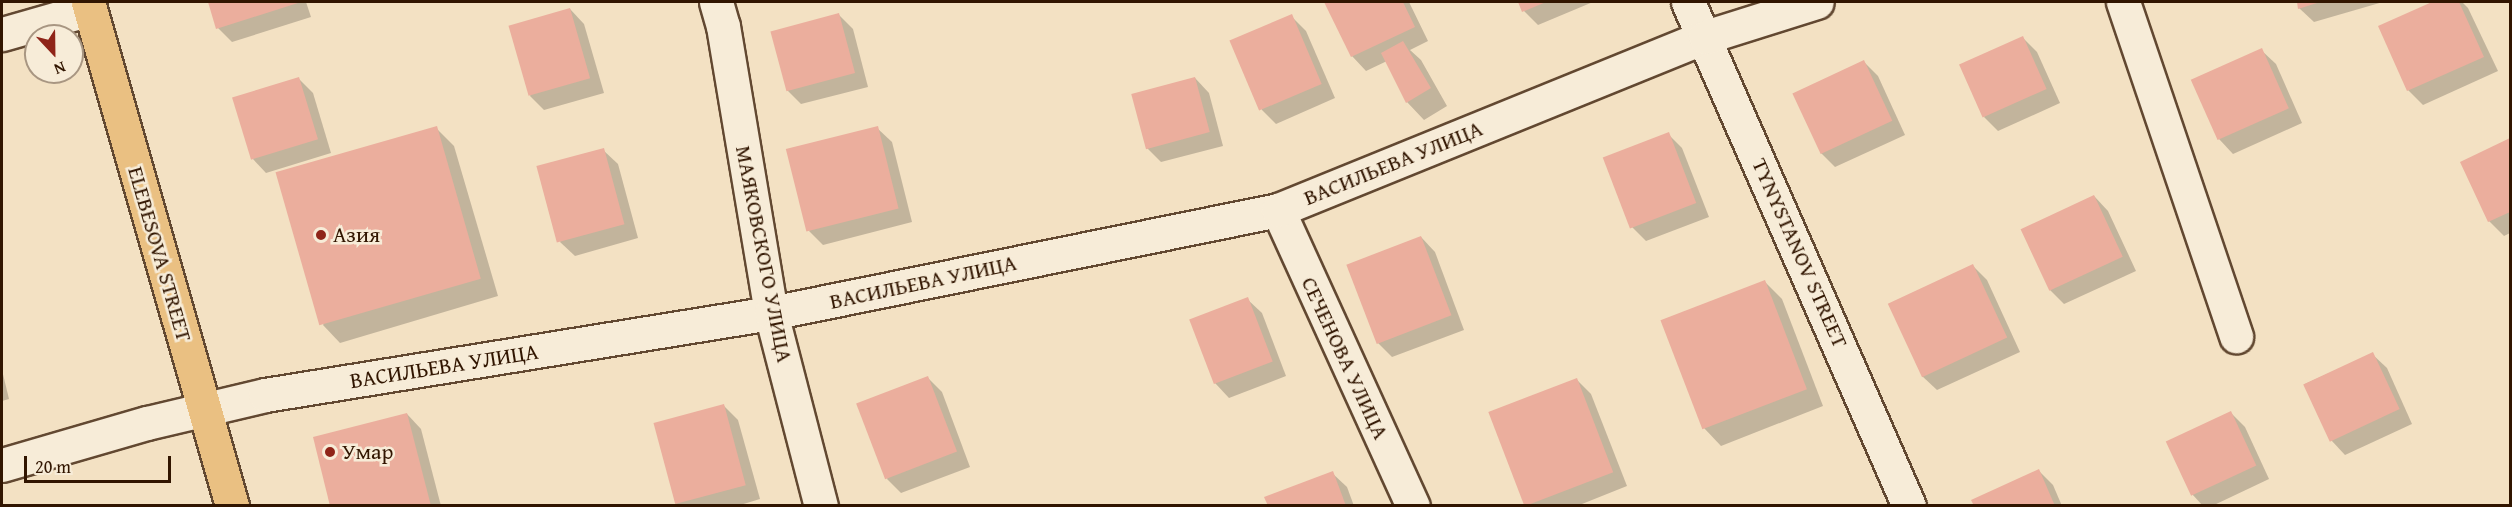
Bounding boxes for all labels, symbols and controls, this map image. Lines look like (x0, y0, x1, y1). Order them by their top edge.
north arrow (24, 24, 84, 84)
text: N (51, 56, 69, 82)
street label: ВАСИЛЬЕВА УЛИЦА (1300, 115, 1486, 211)
street label: МАЯКОВСКОГО УЛИЦА (730, 143, 798, 365)
street label: TYNYSTANOV STREET (1746, 154, 1854, 352)
street label: ELEBESOVA STREET (122, 163, 198, 345)
place label: Азия (333, 222, 380, 248)
marker: Азия (314, 228, 328, 242)
street label: ВАСИЛЬЕВА УЛИЦА (827, 249, 1019, 315)
street label: СЕЧЕНОВА УЛИЦА (1296, 273, 1394, 443)
street label: ВАСИЛЬЕВА УЛИЦА (348, 338, 540, 394)
place label: Умар (342, 439, 393, 465)
scale bar (27, 444, 174, 482)
marker: Умар (323, 445, 337, 459)
text: 20 m (35, 453, 71, 480)

